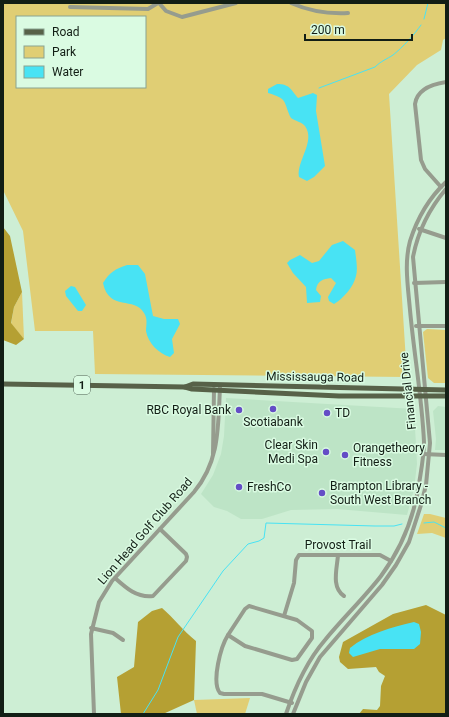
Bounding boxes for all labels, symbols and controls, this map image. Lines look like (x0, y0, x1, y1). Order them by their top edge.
legend (16, 16, 146, 88)
scale bar (305, 16, 412, 42)
text: 200 m (311, 23, 345, 37)
text: Road (52, 25, 80, 39)
text: Park (52, 45, 77, 59)
text: Water (52, 65, 83, 79)
street label: Financial Drive (397, 352, 419, 430)
street label: Mississauga Road (266, 369, 364, 385)
road number: 1 (74, 376, 90, 394)
place label: RBC Royal Bank (146, 403, 232, 417)
marker: Scotiabank (268, 404, 278, 414)
marker: RBC Royal Bank (234, 405, 244, 415)
place label: TD (335, 406, 350, 420)
marker: TD (322, 408, 332, 418)
place label: Scotiabank (243, 415, 304, 429)
place label: Clear Skin Medi Spa (265, 438, 318, 466)
place label: Orangetheory Fitness (353, 441, 425, 469)
marker: Clear Skin Medi Spa (321, 447, 331, 457)
marker: Orangetheory Fitness (340, 450, 350, 460)
street label: Lion Head Golf Club Road (95, 475, 195, 587)
place label: Brampton Library - South West Branch (330, 479, 431, 507)
place label: FreshCo (247, 480, 291, 494)
marker: FreshCo (234, 482, 244, 492)
marker: Brampton Library - South West Branch (317, 488, 327, 498)
street label: Provost Trail (305, 538, 371, 552)

